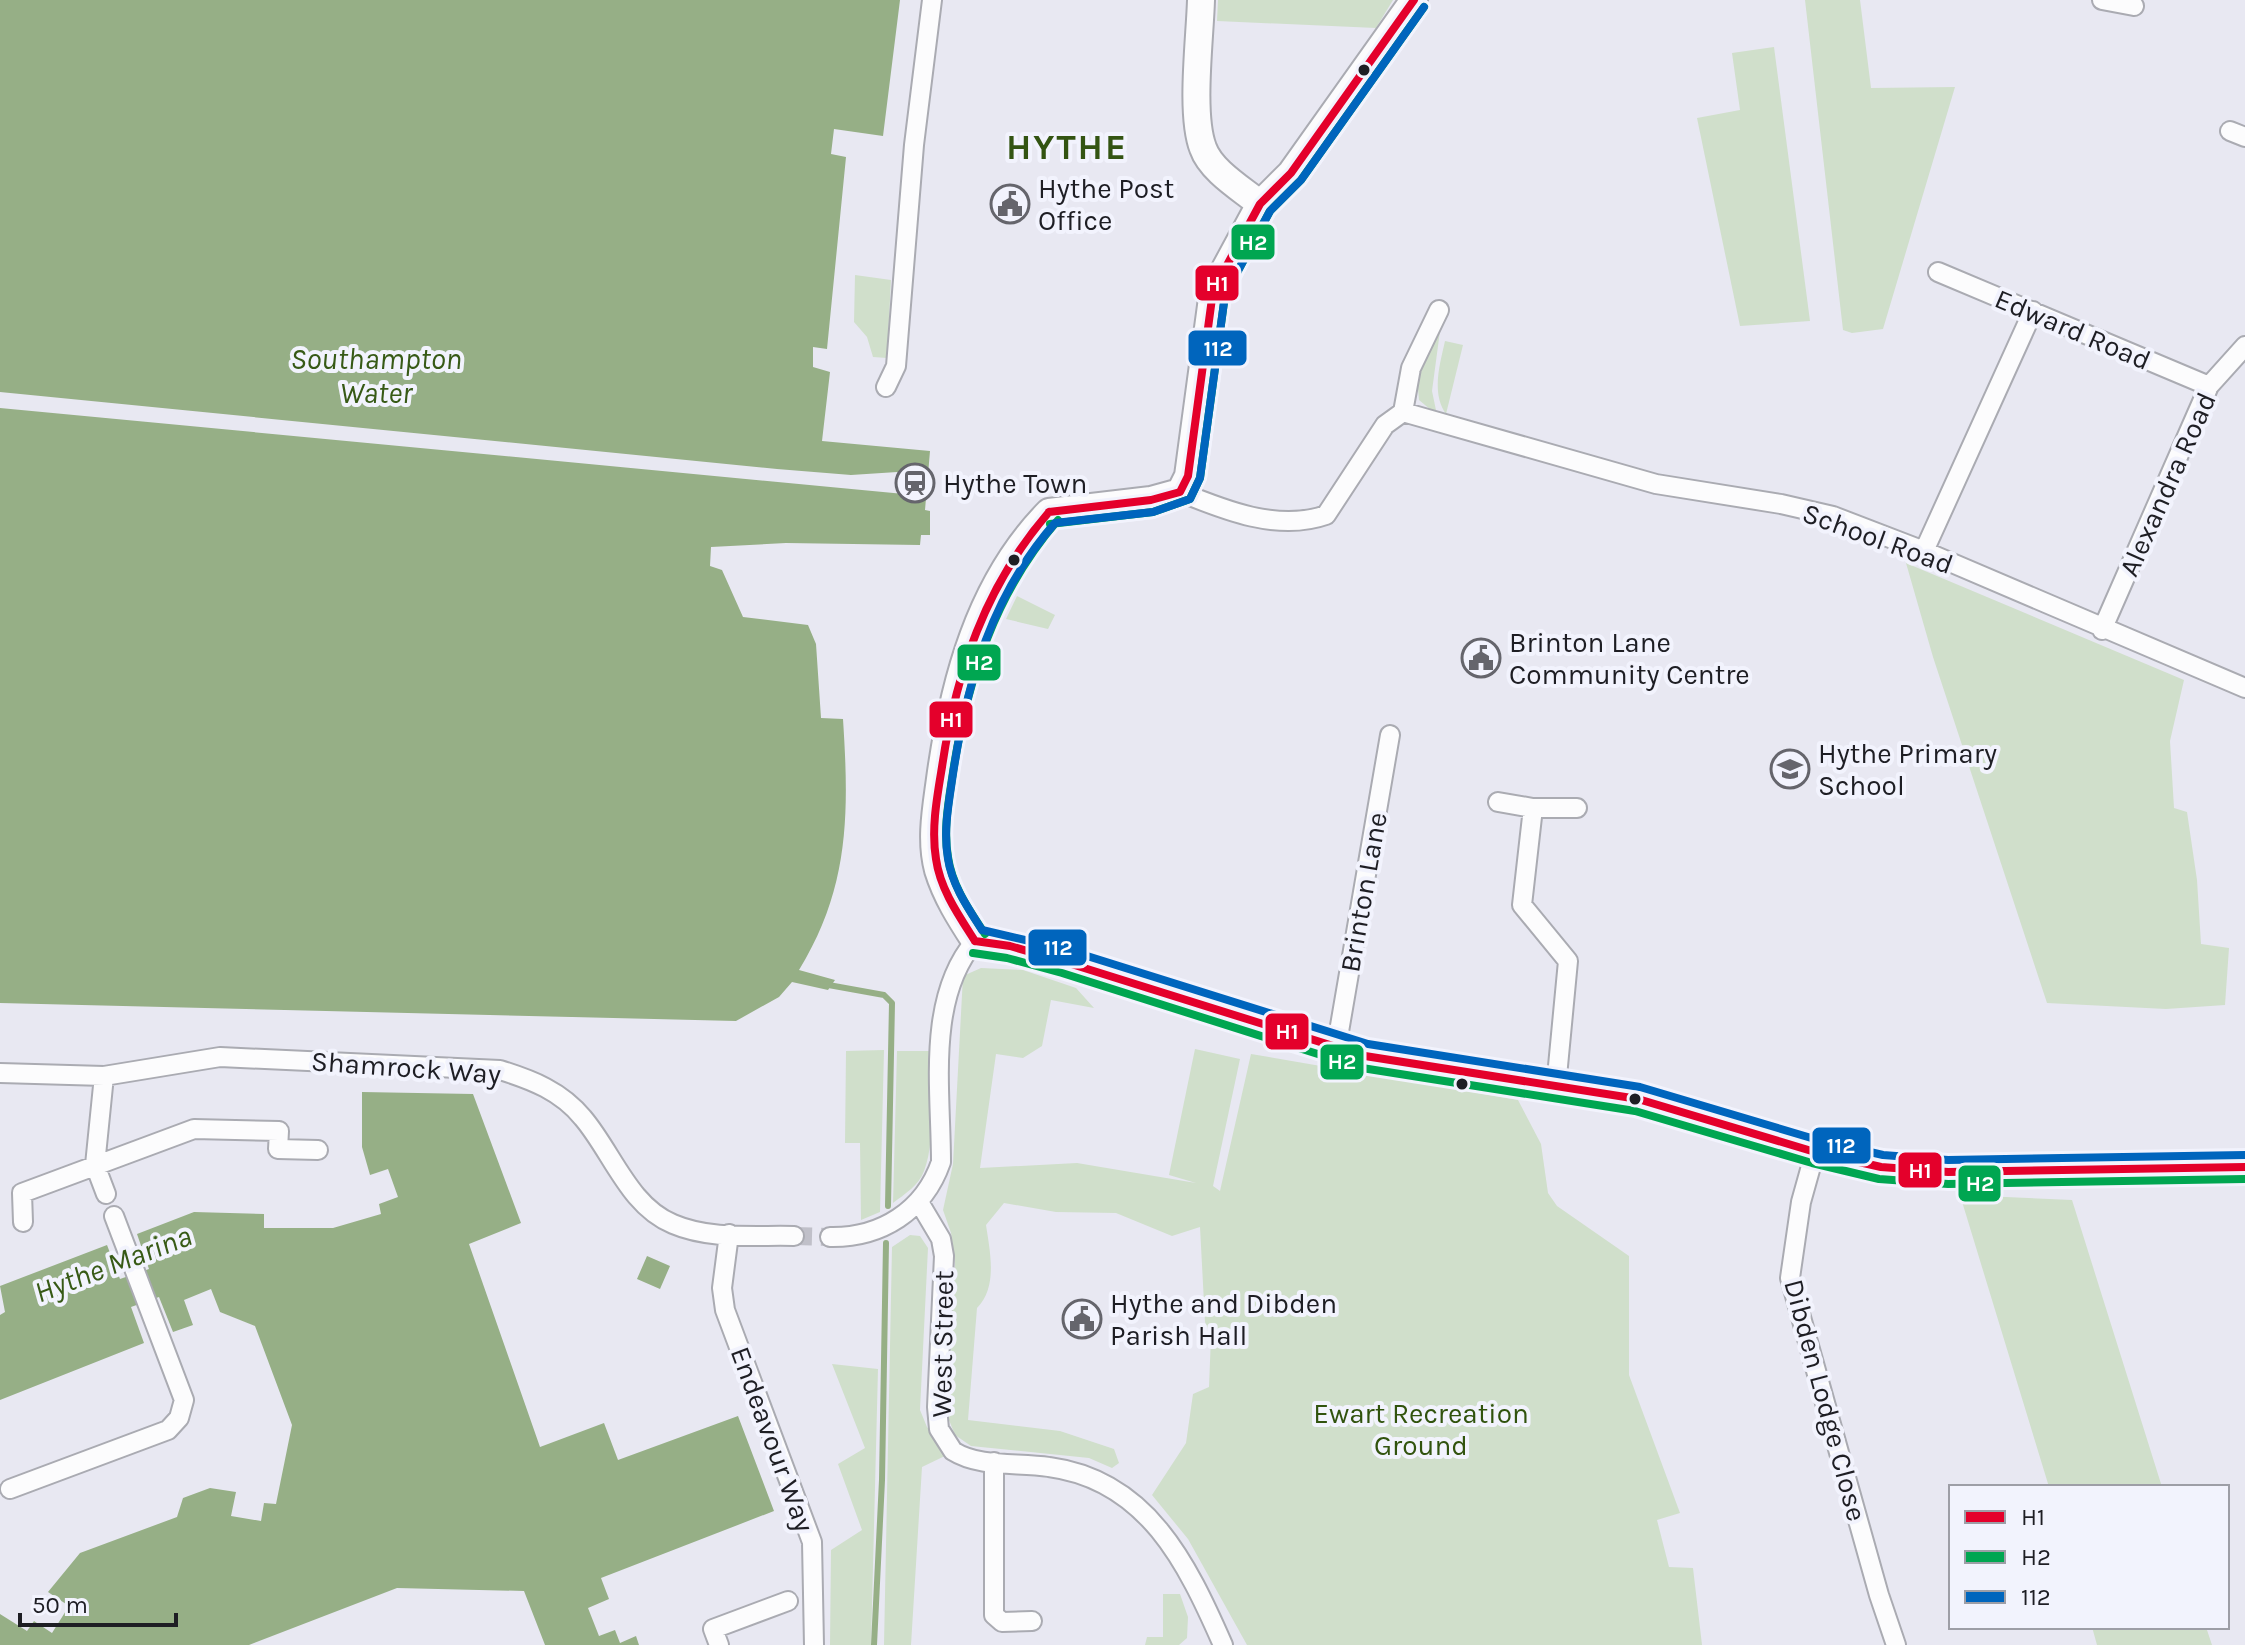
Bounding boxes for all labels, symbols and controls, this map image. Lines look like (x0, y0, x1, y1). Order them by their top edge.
unlabelled marker (1356, 62, 1372, 78)
district label: HYTHE (1006, 126, 1128, 168)
place label: Hythe Post Office (1038, 172, 1174, 237)
public building icon: Hythe Post Office (989, 183, 1031, 225)
line badge: H2 (1230, 223, 1276, 261)
text: H2 (1239, 230, 1267, 256)
line badge: H1 (1194, 264, 1240, 302)
text: H1 (1205, 271, 1229, 297)
street label: Edward Road (1990, 282, 2156, 377)
line badge: 112 (1187, 329, 1248, 367)
text: 112 (1204, 336, 1233, 362)
water label: Southampton Water (290, 341, 462, 411)
street label: Alexandra Road (2112, 387, 2223, 581)
station icon: Hythe Town (894, 462, 936, 504)
place label: Hythe Town (943, 467, 1088, 500)
street label: School Road (1798, 496, 1958, 581)
unlabelled marker (1006, 552, 1022, 568)
place label: Brinton Lane Community Centre (1509, 626, 1750, 691)
public building icon: Brinton Lane Community Centre (1460, 637, 1502, 679)
line badge: H2 (956, 643, 1002, 682)
text: H2 (965, 650, 993, 676)
line badge: H1 (928, 700, 974, 739)
text: H1 (939, 707, 963, 733)
place label: Hythe Primary School (1818, 737, 1997, 802)
school or university icon: Hythe Primary School (1769, 748, 1811, 790)
street label: Brinton Lane (1333, 809, 1394, 975)
line badge: 112 (1027, 928, 1088, 967)
text: 112 (1044, 935, 1073, 961)
line badge: H1 (1264, 1012, 1310, 1051)
text: H1 (1275, 1019, 1299, 1045)
line badge: H2 (1319, 1043, 1365, 1081)
street label: Shamrock Way (310, 1044, 502, 1091)
text: H2 (1328, 1049, 1356, 1075)
unlabelled marker (1454, 1076, 1470, 1092)
unlabelled marker (1627, 1091, 1643, 1107)
line badge: 112 (1811, 1126, 1872, 1165)
text: 112 (1827, 1133, 1856, 1159)
line badge: H1 (1897, 1151, 1943, 1189)
text: H1 (1908, 1158, 1932, 1184)
line badge: H2 (1957, 1164, 2002, 1203)
text: H2 (1966, 1171, 1994, 1197)
water label: Hythe Marina (29, 1218, 197, 1310)
street label: West Street (925, 1270, 960, 1418)
street label: Dibden Lodge Close (1777, 1276, 1874, 1525)
place label: Hythe and Dibden Parish Hall (1110, 1287, 1337, 1352)
public building icon: Hythe and Dibden Parish Hall (1061, 1298, 1103, 1340)
street label: Endeavour Way (724, 1342, 821, 1536)
park label: Ewart Recreation Ground (1313, 1397, 1529, 1462)
legend (1949, 1485, 2229, 1629)
text: H1 (2021, 1503, 2045, 1531)
text: H2 (2021, 1543, 2051, 1571)
scale bar (20, 1577, 176, 1627)
text: 112 (2021, 1583, 2051, 1611)
text: 50 m (32, 1591, 88, 1619)

